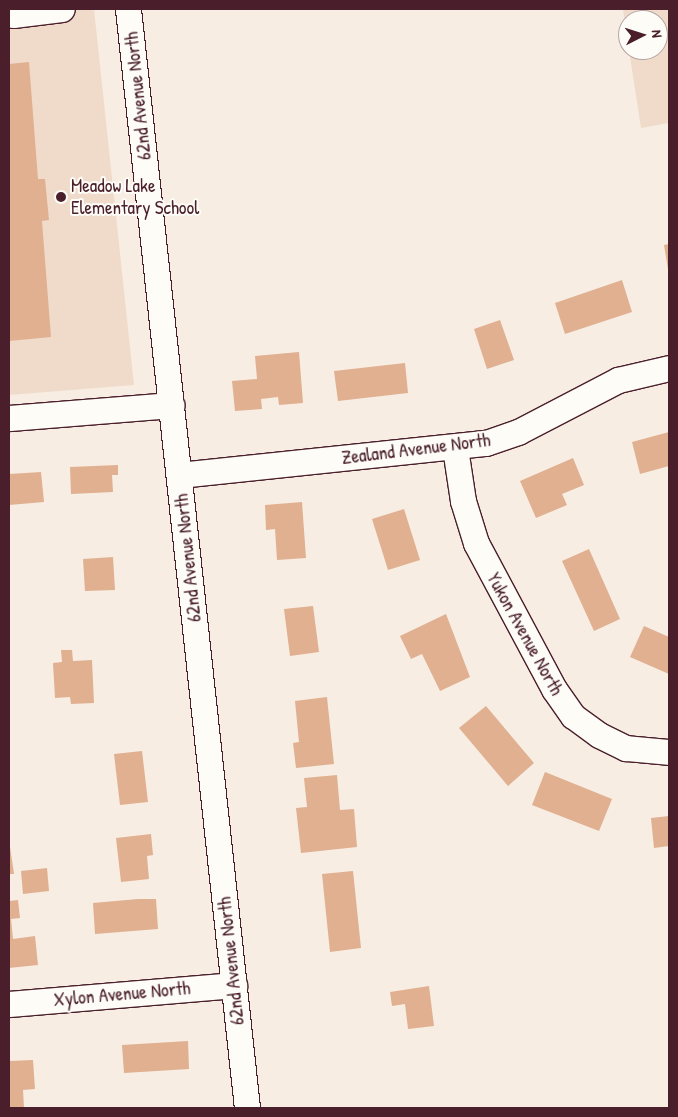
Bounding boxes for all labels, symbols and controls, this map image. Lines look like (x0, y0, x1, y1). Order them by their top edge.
north arrow (618, 10, 668, 60)
text: N (648, 29, 667, 38)
street label: 62nd Avenue North (120, 31, 156, 161)
place label: Meadow Lake Elementary School (71, 175, 199, 219)
marker: Meadow Lake Elementary School (55, 191, 67, 203)
street label: Zealand Avenue North (340, 429, 492, 469)
street label: 62nd Avenue North (170, 493, 206, 623)
street label: Yukon Avenue North (482, 569, 568, 699)
street label: 62nd Avenue North (213, 896, 249, 1026)
street label: Xylon Avenue North (53, 977, 191, 1011)

